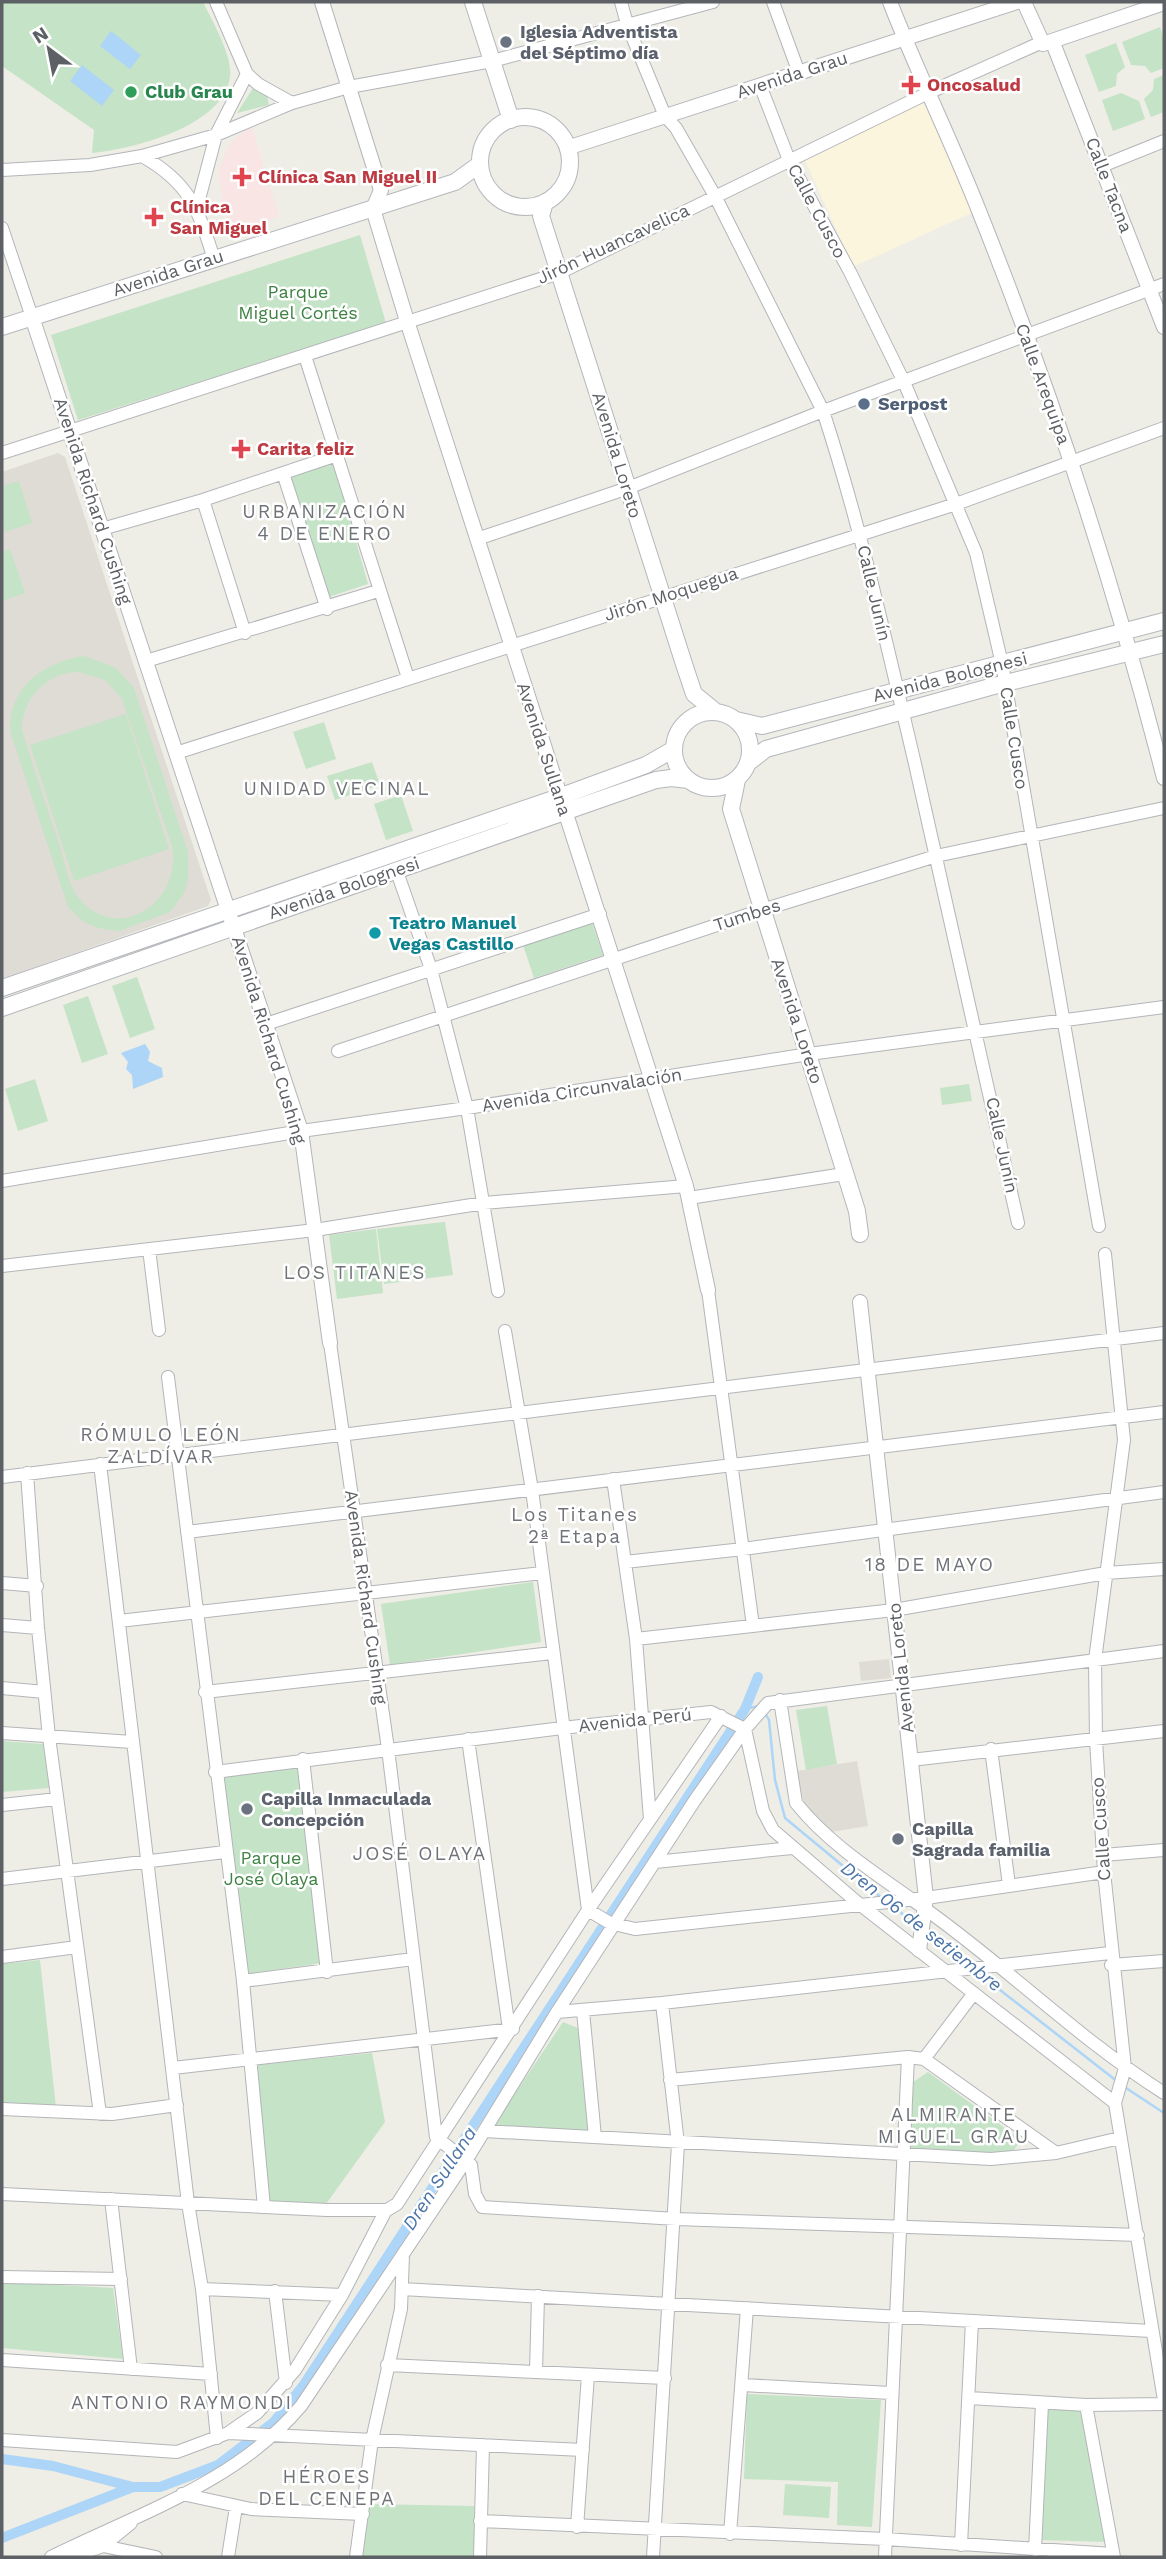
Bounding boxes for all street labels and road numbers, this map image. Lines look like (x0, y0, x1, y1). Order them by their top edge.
street label: Avenida Grau (734, 47, 850, 102)
street label: Calle Tacna (1082, 134, 1137, 235)
street label: Calle Cusco (784, 160, 851, 262)
street label: Jirón Huancavelica (533, 199, 692, 288)
street label: Avenida Grau (110, 245, 226, 300)
street label: Calle Arequipa (1012, 320, 1075, 447)
street label: Avenida Loreto (588, 389, 647, 521)
street label: Avenida Richard Cushing (50, 395, 137, 607)
street label: Calle Junín (853, 543, 896, 643)
street label: Jirón Moquegua (601, 562, 741, 625)
street label: Avenida Bolognesi (870, 647, 1029, 706)
street label: Avenida Sullana (513, 679, 576, 818)
street label: Calle Cusco (996, 685, 1033, 791)
street label: Avenida Bolognesi (266, 852, 422, 923)
street label: Tumbes (711, 894, 783, 935)
street label: Avenida Richard Cushing (228, 933, 311, 1147)
street label: Avenida Loreto (767, 955, 828, 1086)
street label: Avenida Circunvalación (480, 1063, 683, 1116)
street label: Calle Junín (982, 1095, 1023, 1195)
street label: Avenida Richard Cushing (341, 1488, 392, 1706)
street label: Avenida Loreto (883, 1602, 918, 1734)
street label: Avenida Perú (577, 1703, 693, 1736)
street label: Calle Cusco (1086, 1776, 1115, 1882)

